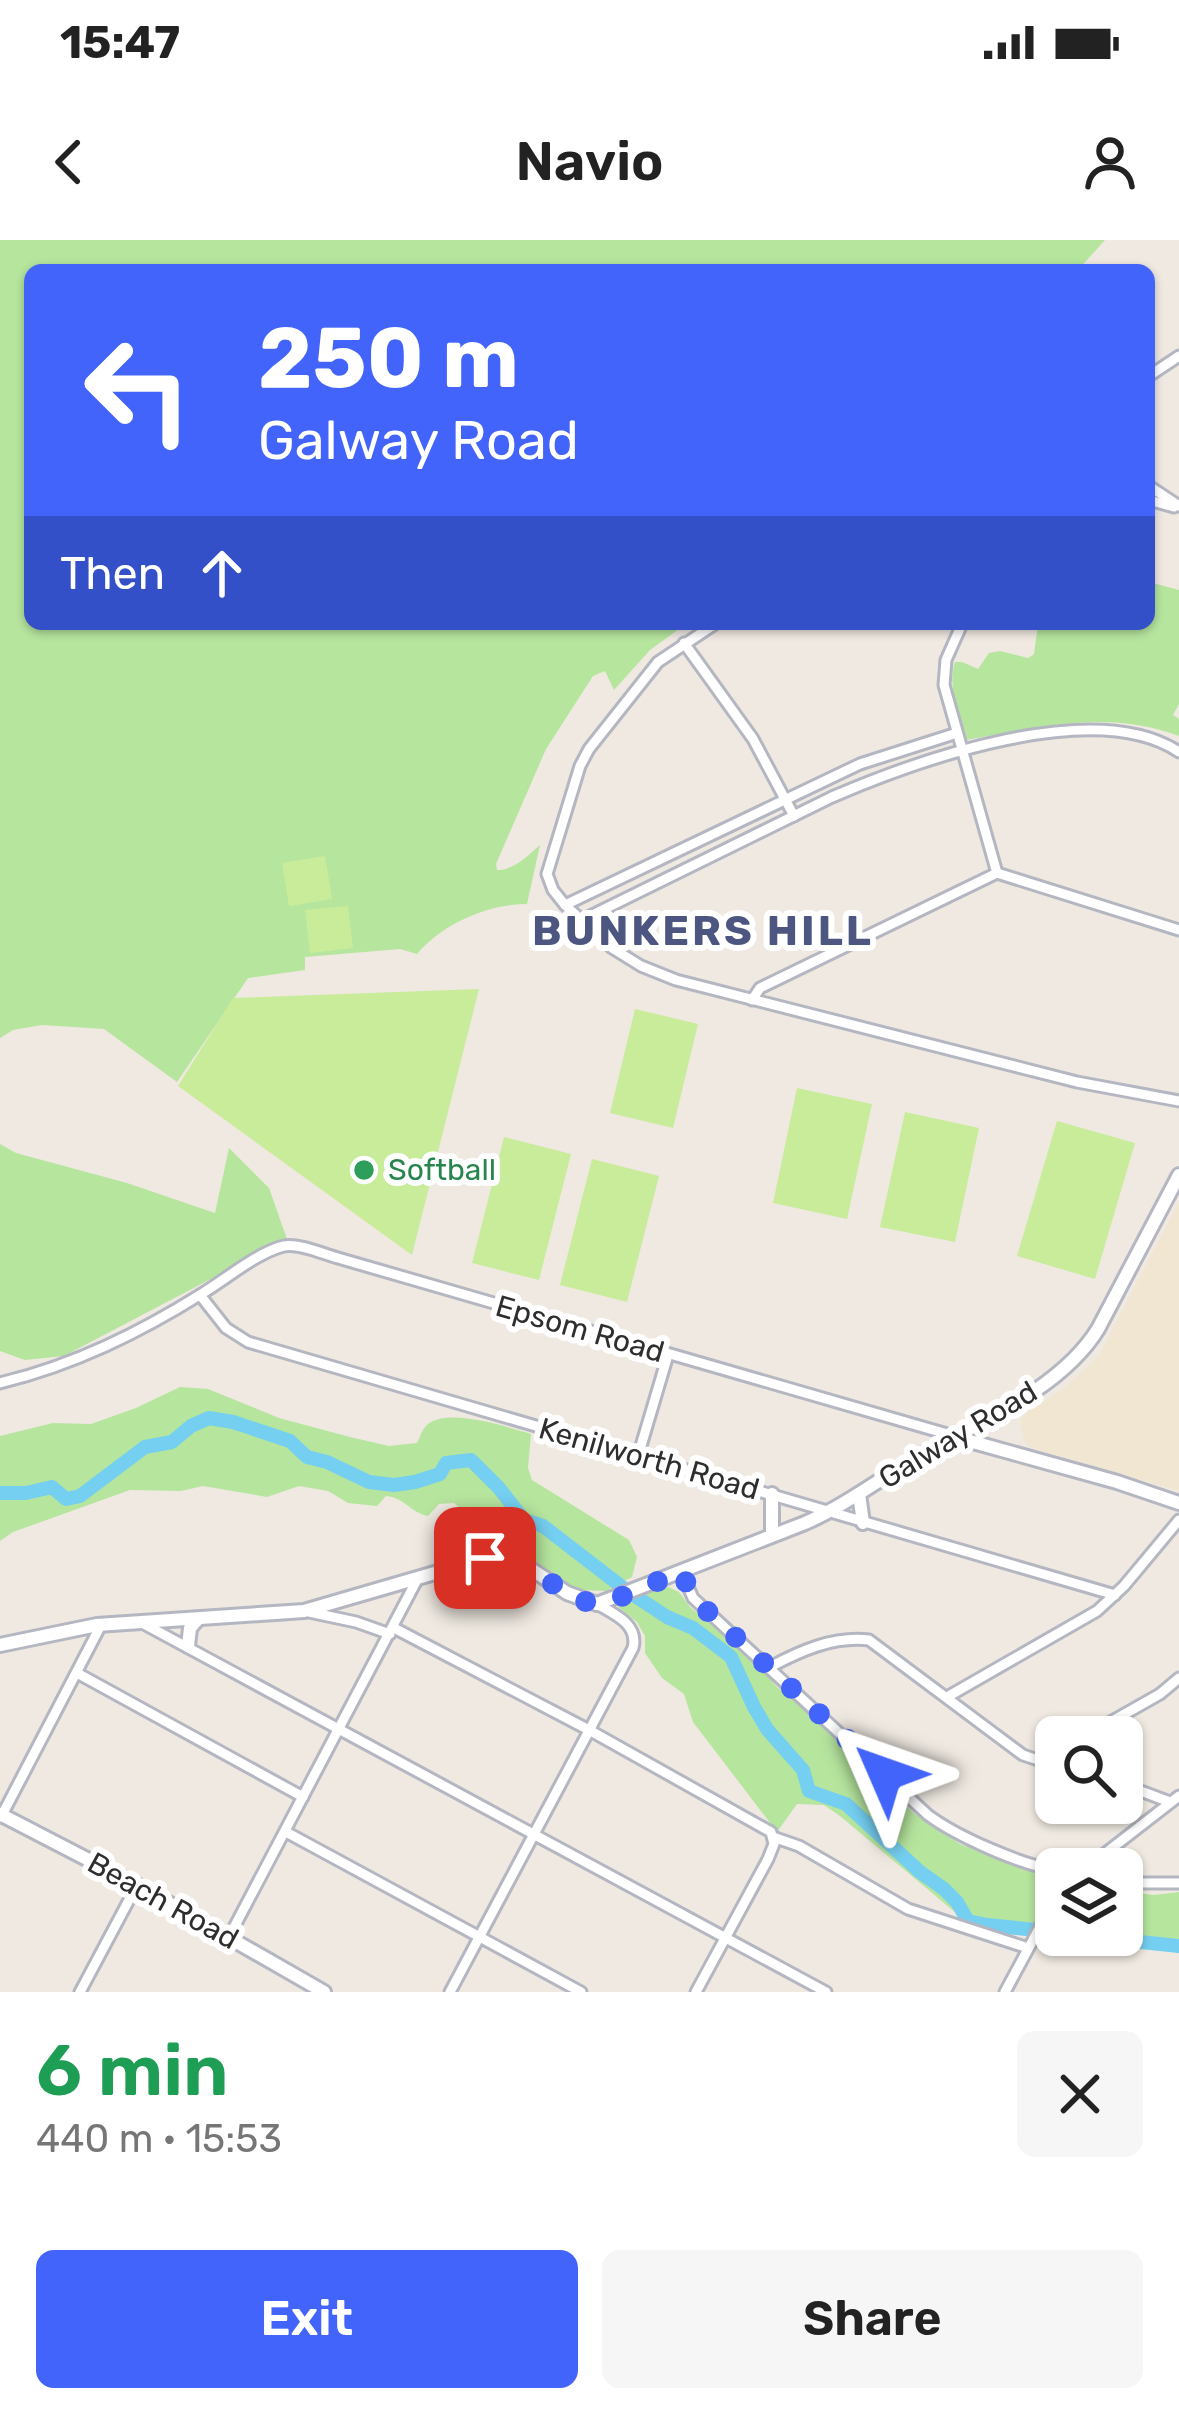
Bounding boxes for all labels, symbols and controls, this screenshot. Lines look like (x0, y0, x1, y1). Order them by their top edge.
text: 15:47 (60, 16, 180, 69)
icon: back (36, 129, 102, 195)
icon: person (1077, 129, 1143, 195)
text: Navio (516, 130, 663, 194)
text: 250 m (258, 308, 519, 408)
icon: left (60, 312, 216, 468)
text: Galway Road (258, 409, 579, 473)
icon: ahead (189, 540, 255, 606)
text: Then (60, 547, 165, 600)
district label: BUNKERS HILL (532, 906, 874, 956)
place label: Softball (388, 1152, 496, 1188)
marker: Softball (351, 1157, 377, 1183)
street label: Epsom Road (492, 1288, 668, 1370)
street label: Galway Road (872, 1374, 1044, 1496)
street label: Kenilworth Road (535, 1410, 763, 1508)
pin (434, 1507, 536, 1609)
icon: arrive (452, 1525, 518, 1591)
position arrow (822, 1711, 948, 1837)
map controls (1035, 1716, 1143, 1956)
button: search (1035, 1716, 1143, 1824)
street label: Beach Road (81, 1845, 245, 1957)
button: layers (1035, 1848, 1143, 1956)
text: 6 min (36, 2028, 229, 2113)
button: close (1017, 2031, 1143, 2157)
text: 440 m · 15:53 (36, 2116, 282, 2162)
button: Exit (36, 2250, 578, 2388)
button: Share (602, 2250, 1143, 2388)

